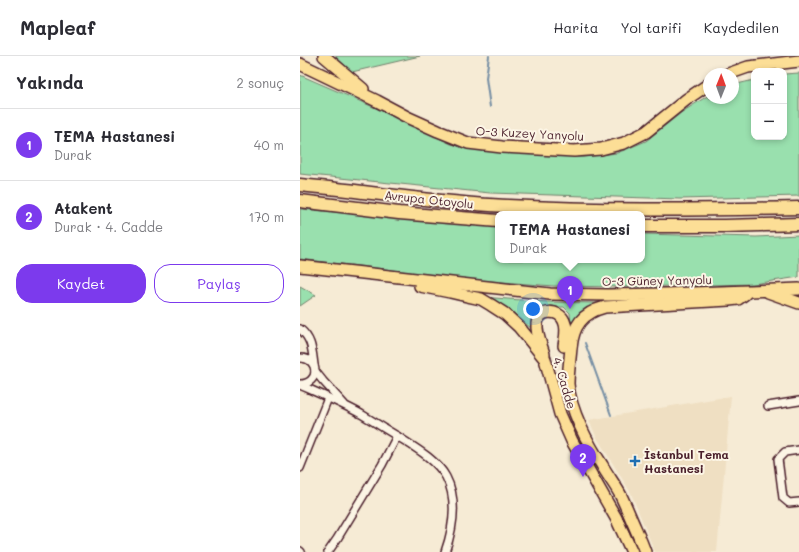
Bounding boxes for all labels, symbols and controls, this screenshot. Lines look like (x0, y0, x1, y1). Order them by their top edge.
text: Mapleaf (20, 15, 95, 40)
text: Harita (554, 18, 598, 37)
text: Yol tarifi (620, 18, 682, 37)
text: Kaydedilen (704, 18, 779, 37)
north arrow (703, 68, 739, 104)
map controls (751, 68, 787, 140)
button: + (751, 68, 787, 104)
text: Yakında (16, 71, 84, 93)
text: 2 sonuç (237, 74, 284, 91)
button: − (751, 104, 787, 140)
street label: O-3 Kuzey Yanyolu (475, 122, 585, 144)
text: TEMA Hastanesi (54, 126, 175, 146)
text: 1 (26, 136, 32, 153)
text: 40 m (254, 136, 284, 153)
text: Durak (54, 146, 92, 163)
street label: Avrupa Otoyolu (384, 186, 474, 212)
text: Atakent (54, 198, 113, 218)
text: 2 (25, 208, 33, 225)
text: 170 m (248, 208, 284, 225)
popup (495, 211, 645, 263)
text: Durak · 4. Cadde (54, 218, 163, 235)
text: TEMA Hastanesi (509, 219, 631, 239)
text: Durak (509, 239, 547, 256)
button: Kaydet (16, 264, 146, 303)
button: Paylaş (154, 264, 284, 303)
street label: O-3 Güney Yanyolu (602, 271, 712, 289)
pin: 1 (557, 276, 583, 309)
your location (523, 299, 543, 319)
street label: 4. Cadde (550, 355, 580, 411)
pin: 2 (570, 444, 596, 477)
place label: İstanbul Tema Hastanesi (644, 446, 729, 476)
marker: İstanbul Tema Hastanesi (629, 455, 641, 467)

